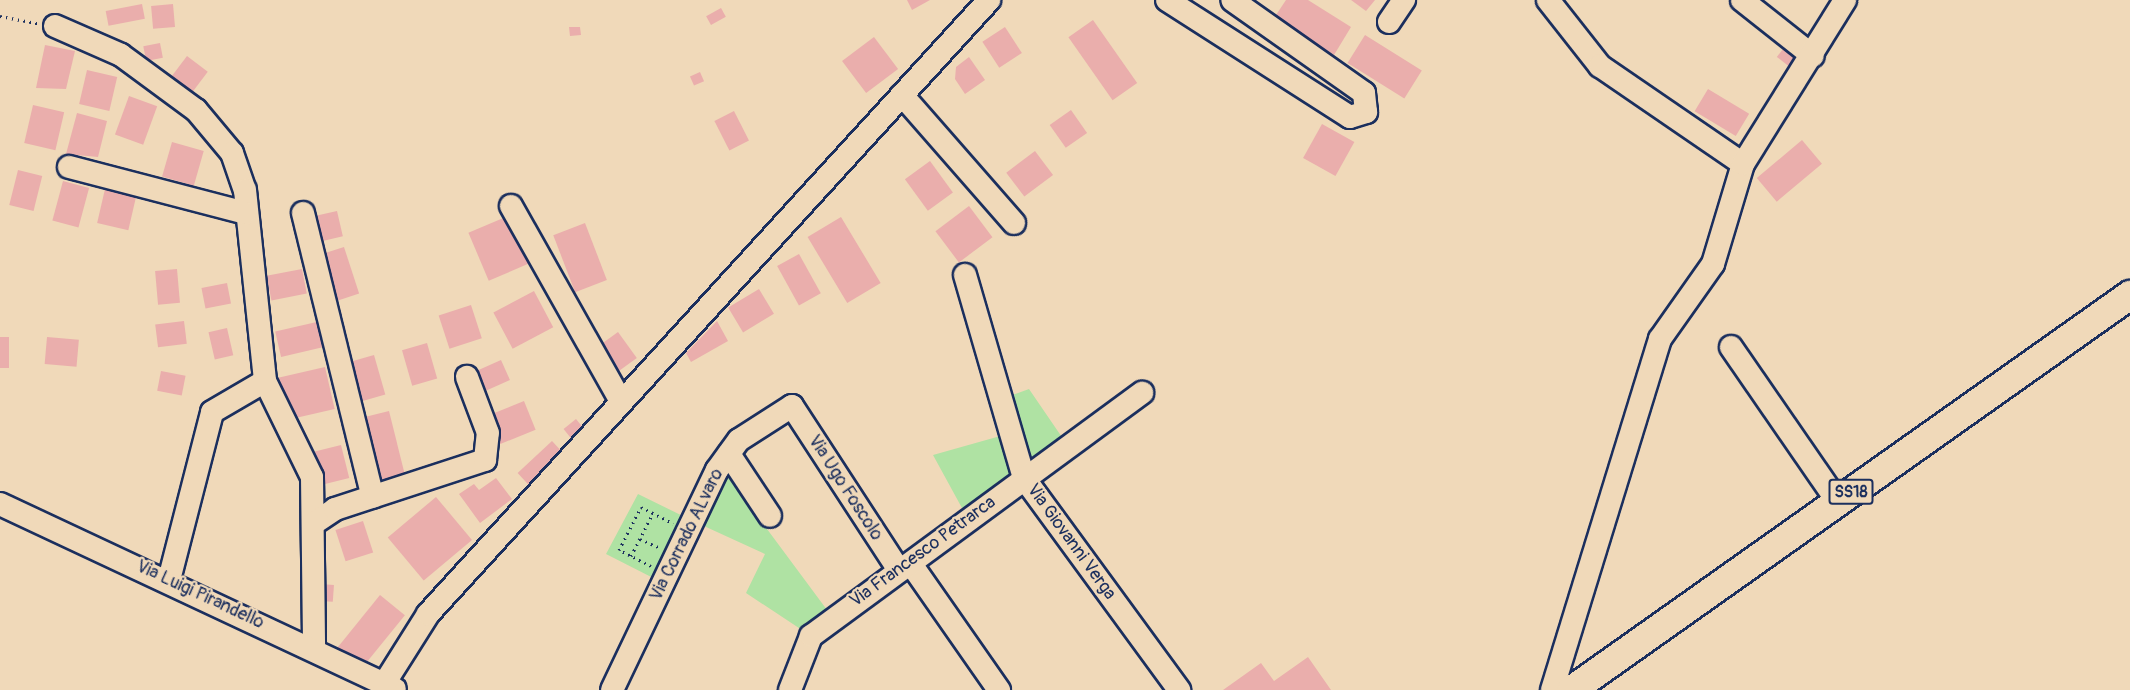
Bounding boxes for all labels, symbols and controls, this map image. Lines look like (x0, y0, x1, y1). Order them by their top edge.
street label: Via Ugo Foscolo (803, 431, 887, 545)
street label: Via Corrado ALvaro (646, 465, 728, 605)
road number: SS18 (1828, 479, 1874, 505)
street label: Via Giovanni Verga (1022, 480, 1120, 604)
street label: Via Francesco Petrarca (846, 492, 1000, 612)
street label: Via Luigi Pirandello (133, 556, 267, 634)

